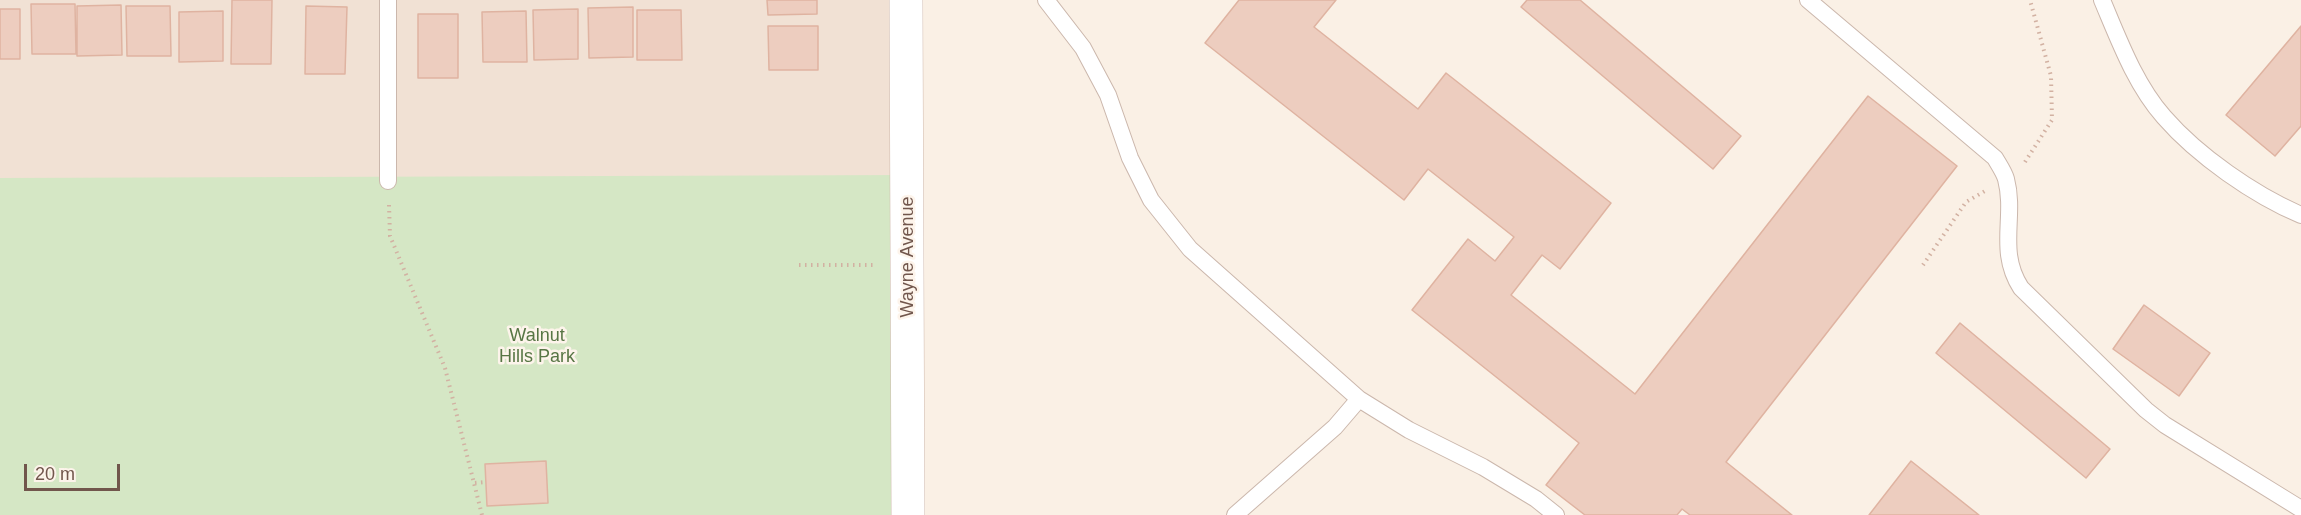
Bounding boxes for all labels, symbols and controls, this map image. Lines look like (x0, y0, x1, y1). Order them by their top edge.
street label: Wayne Avenue (897, 196, 919, 318)
park label: Walnut Hills Park (499, 325, 575, 368)
scale bar (27, 452, 123, 490)
text: 20 m (35, 464, 75, 484)

